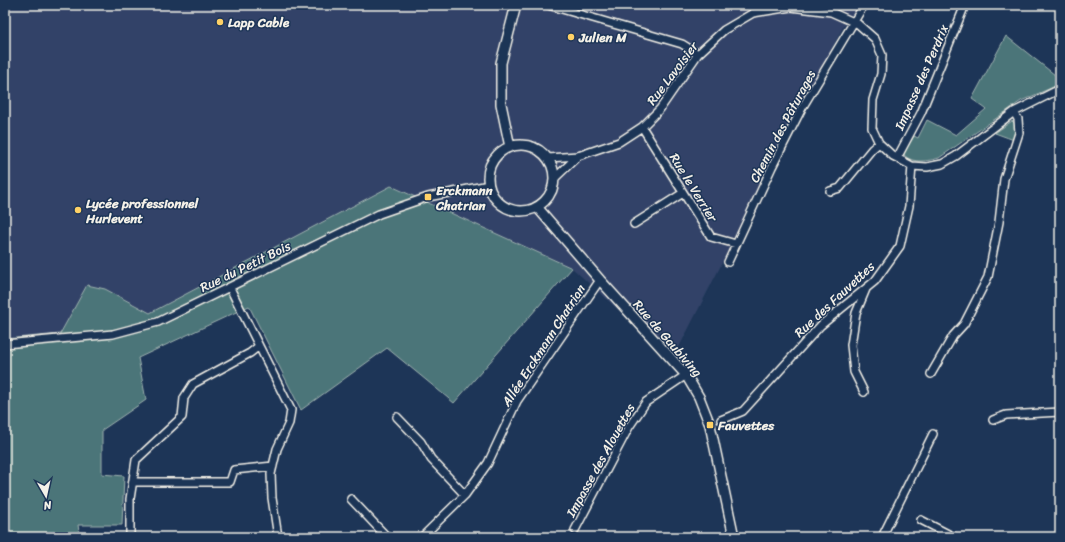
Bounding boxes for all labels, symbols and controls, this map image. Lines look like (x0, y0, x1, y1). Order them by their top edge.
place label: Lapp Cable (228, 11, 290, 34)
marker: Lapp Cable (215, 17, 225, 27)
street label: Impasse des Perdrix (887, 20, 955, 135)
place label: Julien M (578, 26, 627, 49)
marker: Julien M (566, 32, 576, 42)
street label: Rue Lavoisier (641, 36, 705, 110)
street label: Chemin des Pâturages (743, 65, 822, 187)
street label: Rue le Verrier (663, 148, 724, 227)
place label: Erckmann Chatrian (435, 179, 493, 217)
place label: Lycée professionnel Hurlevent (85, 192, 200, 230)
marker: Erckmann Chatrian (423, 192, 433, 202)
marker: Lycée professionnel Hurlevent (73, 205, 83, 215)
street label: Rue du Petit Bois (196, 234, 296, 298)
street label: Rue des Fauvettes (789, 255, 881, 343)
street label: Allée Erckmann Chatrian (495, 279, 592, 412)
street label: Rue de Gaubiving (627, 294, 708, 383)
street label: Impasse des Alouettes (559, 399, 641, 522)
place label: Fauvettes (717, 414, 775, 437)
marker: Fauvettes (705, 420, 715, 430)
north arrow (26, 476, 66, 516)
text: N (42, 495, 54, 515)

